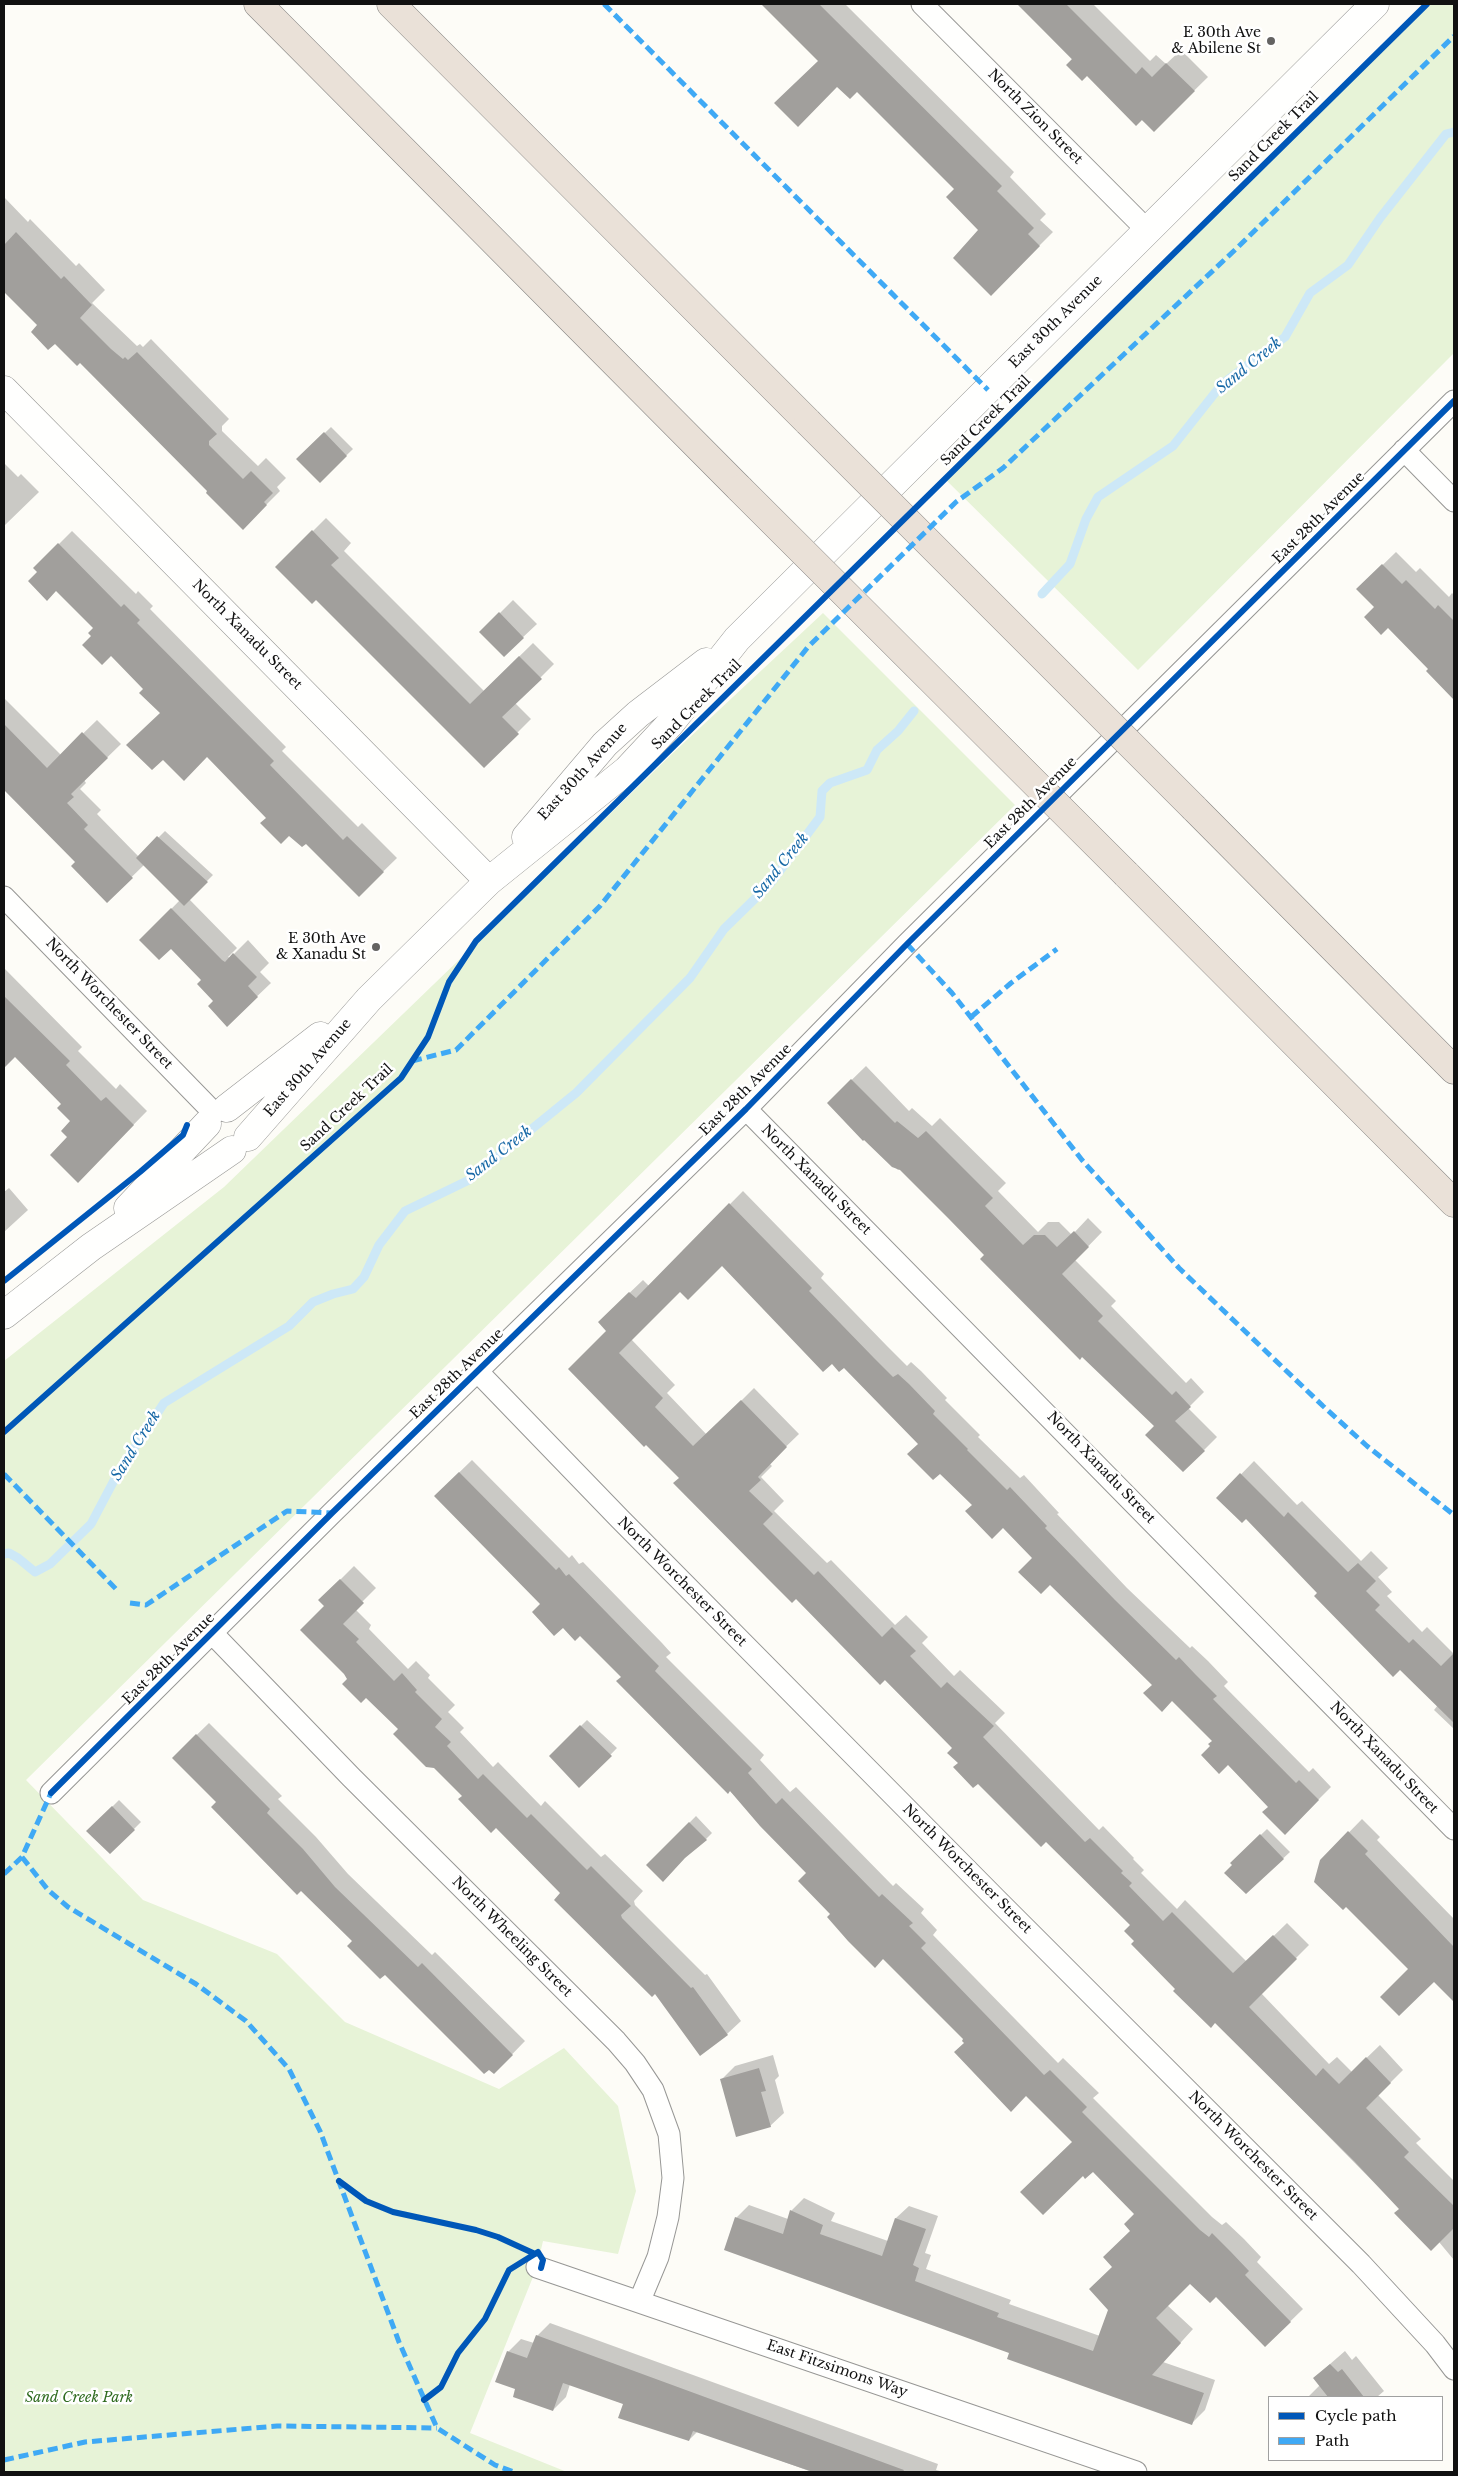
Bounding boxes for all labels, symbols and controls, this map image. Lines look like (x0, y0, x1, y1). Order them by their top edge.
place label: E 30th Ave & Abilene St (1171, 25, 1261, 58)
marker: E 30th Ave & Abilene St (1265, 35, 1277, 47)
street label: North Zion Street (984, 66, 1086, 168)
street label: Sand Creek Trail (1226, 89, 1322, 185)
street label: East 30th Avenue (1006, 272, 1106, 372)
water label: Sand Creek (1213, 334, 1285, 398)
street label: Sand Creek Trail (938, 373, 1034, 469)
street label: East 28th Avenue (1270, 469, 1368, 567)
street label: North Xanadu Street (189, 577, 305, 693)
street label: Sand Creek Trail (649, 657, 745, 753)
street label: East 30th Avenue (535, 720, 631, 824)
street label: East 28th Avenue (982, 754, 1080, 852)
water label: Sand Creek (749, 830, 813, 902)
place label: E 30th Ave & Xanadu St (276, 931, 366, 964)
street label: North Worchester Street (42, 935, 176, 1073)
marker: E 30th Ave & Xanadu St (370, 941, 382, 953)
street label: East 30th Avenue (261, 1016, 355, 1120)
street label: East 28th Avenue (697, 1041, 795, 1139)
street label: Sand Creek Trail (297, 1061, 397, 1155)
street label: North Xanadu Street (758, 1122, 874, 1238)
water label: Sand Creek (462, 1123, 536, 1185)
street label: East 28th Avenue (407, 1325, 507, 1423)
water label: Sand Creek (107, 1408, 165, 1484)
street label: North Xanadu Street (1043, 1409, 1159, 1527)
street label: North Worchester Street (614, 1514, 750, 1650)
street label: East 28th Avenue (120, 1610, 218, 1708)
street label: North Xanadu Street (1326, 1699, 1442, 1817)
street label: North Worchester Street (899, 1801, 1035, 1937)
street label: North Wheeling Street (448, 1873, 576, 2001)
street label: North Worchester Street (1185, 2088, 1321, 2224)
street label: East Fitzsimons Way (764, 2337, 910, 2401)
park label: Sand Creek Park (25, 2390, 133, 2406)
legend (1268, 2396, 1443, 2461)
text: Cycle path (1315, 2406, 1397, 2425)
text: Path (1315, 2431, 1349, 2450)

